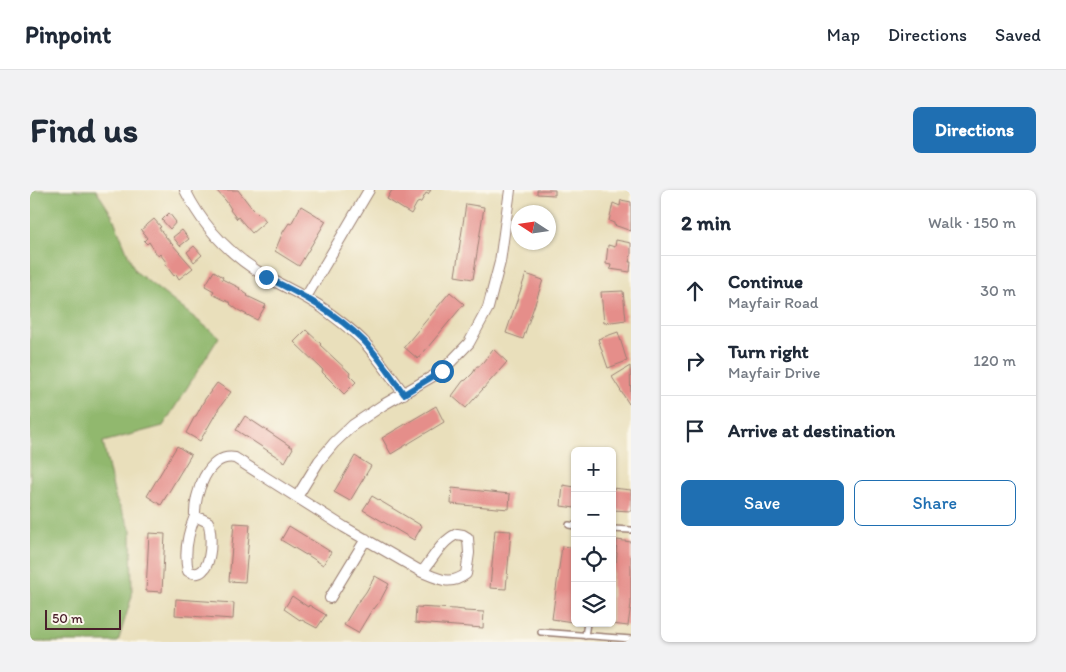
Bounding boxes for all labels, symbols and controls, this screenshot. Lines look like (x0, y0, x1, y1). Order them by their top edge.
text: Pinpoint (25, 20, 111, 49)
text: Map (827, 24, 860, 46)
text: Directions (888, 24, 967, 46)
text: Saved (995, 24, 1041, 46)
button: Directions (913, 107, 1036, 153)
text: Find us (30, 109, 138, 151)
north arrow (511, 205, 556, 250)
text: 2 min (681, 210, 731, 235)
text: Walk · 150 m (928, 213, 1016, 232)
route end (255, 266, 278, 289)
text: Continue (728, 270, 803, 293)
icon: ahead (681, 277, 709, 305)
text: 30 m (980, 281, 1016, 300)
text: Mayfair Road (728, 293, 819, 312)
text: Turn right (728, 340, 809, 363)
icon: right (681, 347, 709, 375)
text: 120 m (973, 351, 1016, 370)
route start (431, 360, 454, 383)
text: Mayfair Drive (728, 363, 820, 382)
icon: arrive (681, 417, 709, 445)
text: Arrive at destination (728, 419, 895, 442)
map controls (571, 447, 616, 627)
button: + (571, 447, 616, 492)
button: Save (681, 480, 844, 526)
button: Share (854, 480, 1016, 526)
button: − (571, 492, 616, 537)
button: locate (571, 537, 616, 582)
button: layers (571, 582, 616, 627)
scale bar (45, 607, 121, 630)
text: 50 m (52, 610, 83, 627)

